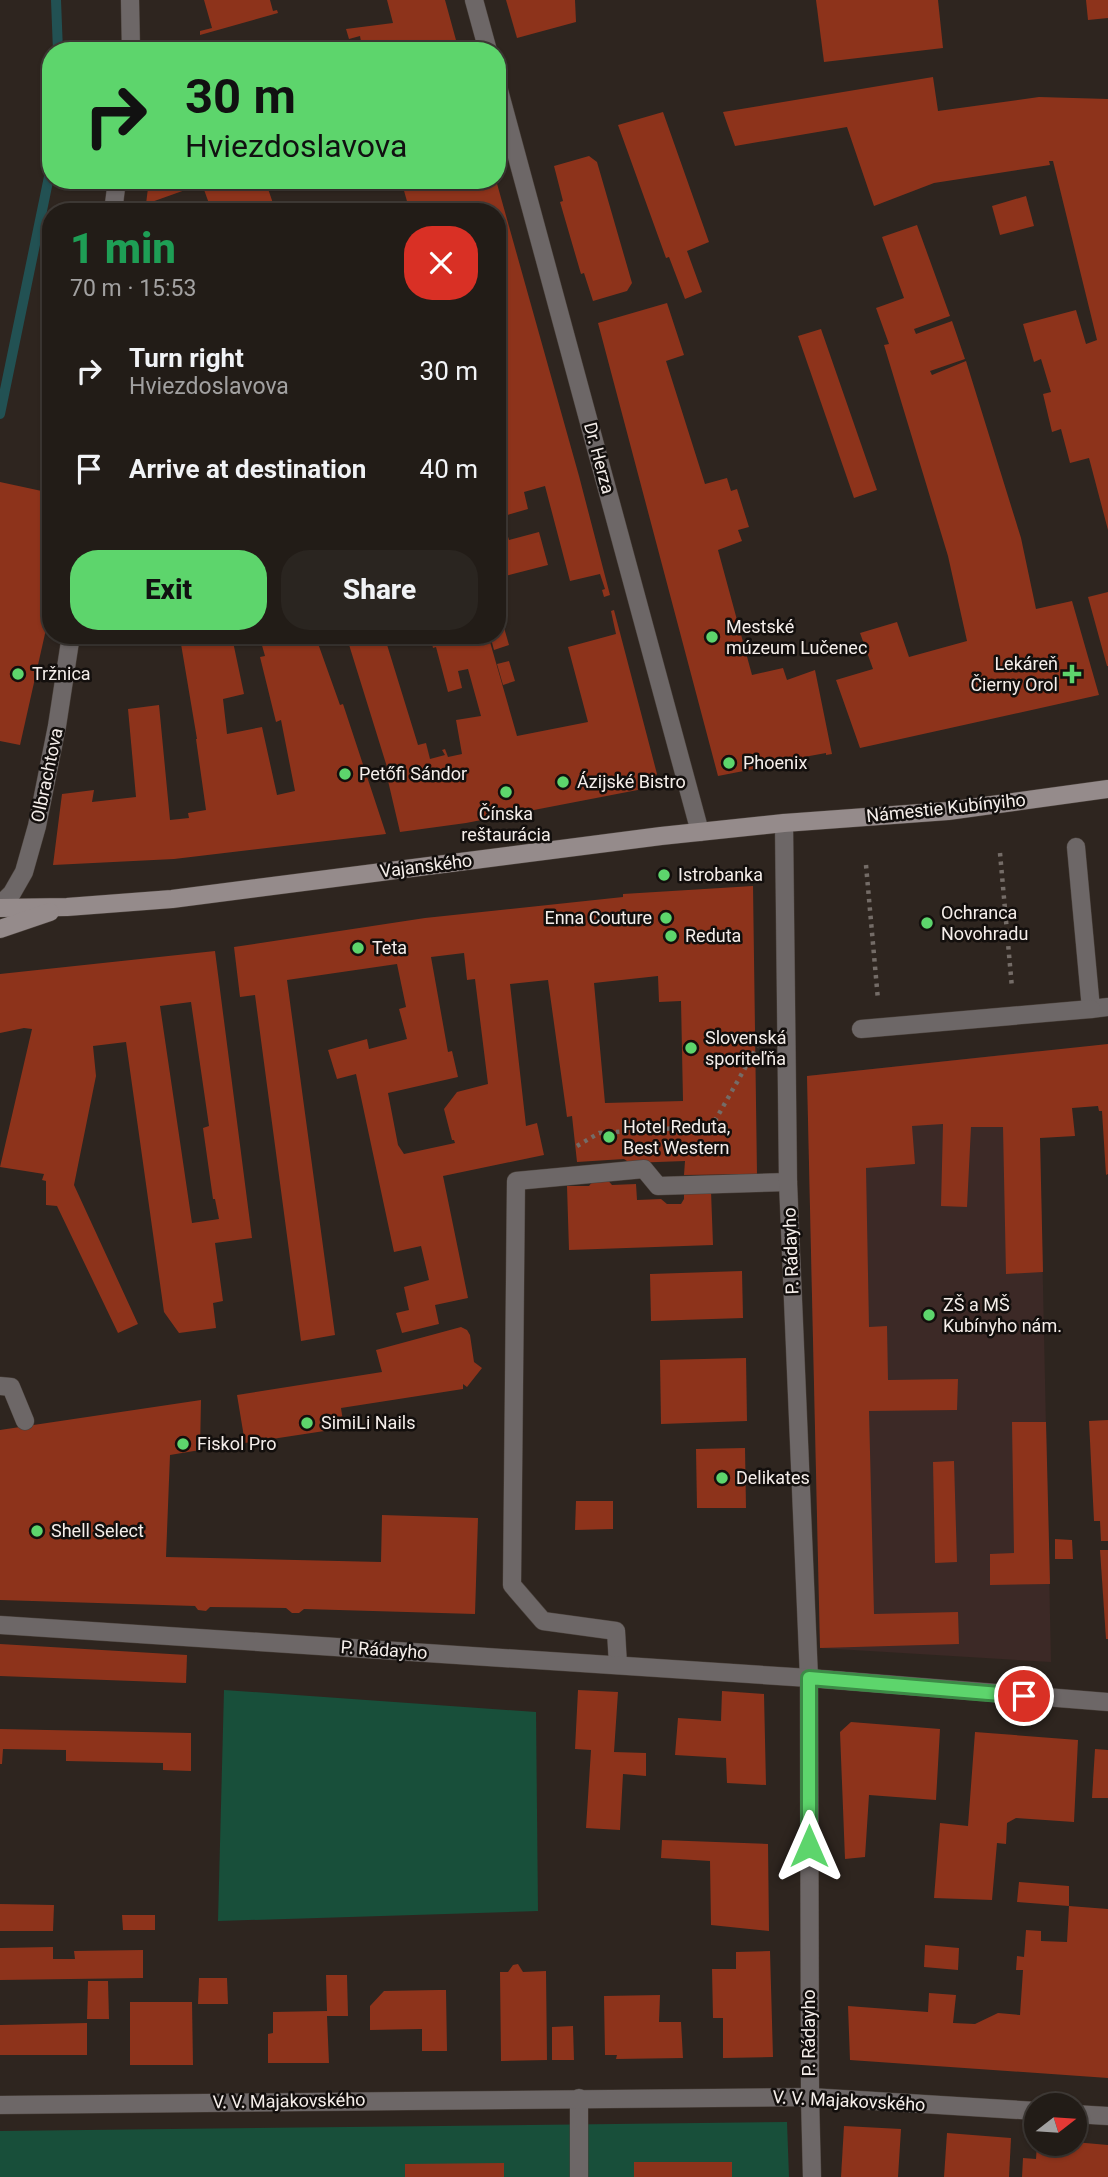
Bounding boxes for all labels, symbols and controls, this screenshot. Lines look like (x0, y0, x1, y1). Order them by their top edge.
text: 30 m (185, 68, 296, 125)
icon: right (70, 70, 161, 161)
text: Hviezdoslavova (185, 127, 407, 165)
text: 1 min (70, 224, 176, 273)
button: close (404, 226, 478, 300)
text: 70 m · 15:53 (70, 275, 196, 302)
text: Turn right (129, 343, 244, 373)
icon: right (70, 352, 108, 390)
text: 30 m (420, 356, 478, 386)
text: Hviezdoslavova (129, 373, 289, 400)
street label: Dr. Herza (580, 420, 619, 496)
icon: arrive (70, 450, 108, 488)
text: Arrive at destination (129, 454, 366, 484)
text: 40 m (420, 454, 478, 484)
button: Exit (70, 550, 267, 630)
button: Share (281, 550, 478, 630)
place label: Mestské múzeum Lučenec (726, 616, 867, 658)
marker: Mestské múzeum Lučenec (704, 629, 720, 645)
place label: Lekáreň Čierny Orol (970, 653, 1058, 695)
place label: Tržnica (32, 663, 91, 684)
marker: Tržnica (10, 666, 26, 682)
marker: Lekáreň Čierny Orol (1064, 666, 1080, 682)
street label: Olbrachtova (26, 726, 67, 824)
place label: Phoenix (743, 752, 807, 773)
marker: Phoenix (721, 755, 737, 771)
place label: Petőfi Sándor (359, 763, 467, 784)
marker: Petőfi Sándor (337, 766, 353, 782)
place label: Ázijské Bistro (577, 771, 686, 792)
marker: Ázijské Bistro (555, 774, 571, 790)
marker: Čínska reštaurácia (498, 784, 514, 800)
street label: Námestie Kubínyiho (865, 789, 1027, 826)
place label: Čínska reštaurácia (461, 803, 551, 845)
street label: Vajanského (379, 849, 473, 882)
place label: Istrobanka (678, 864, 763, 885)
marker: Istrobanka (656, 867, 672, 883)
place label: Ochranca Novohradu (941, 902, 1028, 944)
place label: Enna Couture (544, 907, 652, 928)
marker: Enna Couture (658, 910, 674, 926)
marker: Ochranca Novohradu (919, 915, 935, 931)
place label: Reduta (685, 925, 741, 946)
marker: Reduta (663, 928, 679, 944)
place label: Teta (372, 937, 407, 958)
marker: Teta (350, 940, 366, 956)
place label: Slovenská sporiteľňa (705, 1027, 787, 1069)
marker: Slovenská sporiteľňa (683, 1040, 699, 1056)
place label: Hotel Reduta, Best Western (623, 1116, 730, 1158)
marker: Hotel Reduta, Best Western (601, 1129, 617, 1145)
street label: P. Rádayho (778, 1207, 803, 1295)
place label: ZŠ a MŠ Kubínyho nám. (943, 1294, 1062, 1336)
marker: ZŠ a MŠ Kubínyho nám. (921, 1307, 937, 1323)
place label: SimiLi Nails (321, 1412, 415, 1433)
marker: SimiLi Nails (299, 1415, 315, 1431)
place label: Fiskol Pro (197, 1433, 276, 1454)
marker: Fiskol Pro (175, 1436, 191, 1452)
place label: Delikates (736, 1467, 810, 1488)
marker: Delikates (714, 1470, 730, 1486)
place label: Shell Select (51, 1520, 144, 1541)
marker: Shell Select (29, 1523, 45, 1539)
street label: P. Rádayho (340, 1636, 428, 1663)
pin (994, 1666, 1054, 1726)
icon: arrive (1005, 1677, 1043, 1715)
position arrow (772, 1809, 846, 1883)
street label: P. Rádayho (798, 1989, 819, 2077)
street label: V. V. Majakovského (772, 2086, 926, 2115)
street label: V. V. Majakovského (212, 2089, 366, 2112)
north arrow (1024, 2093, 1087, 2156)
map controls (1024, 2093, 1087, 2156)

